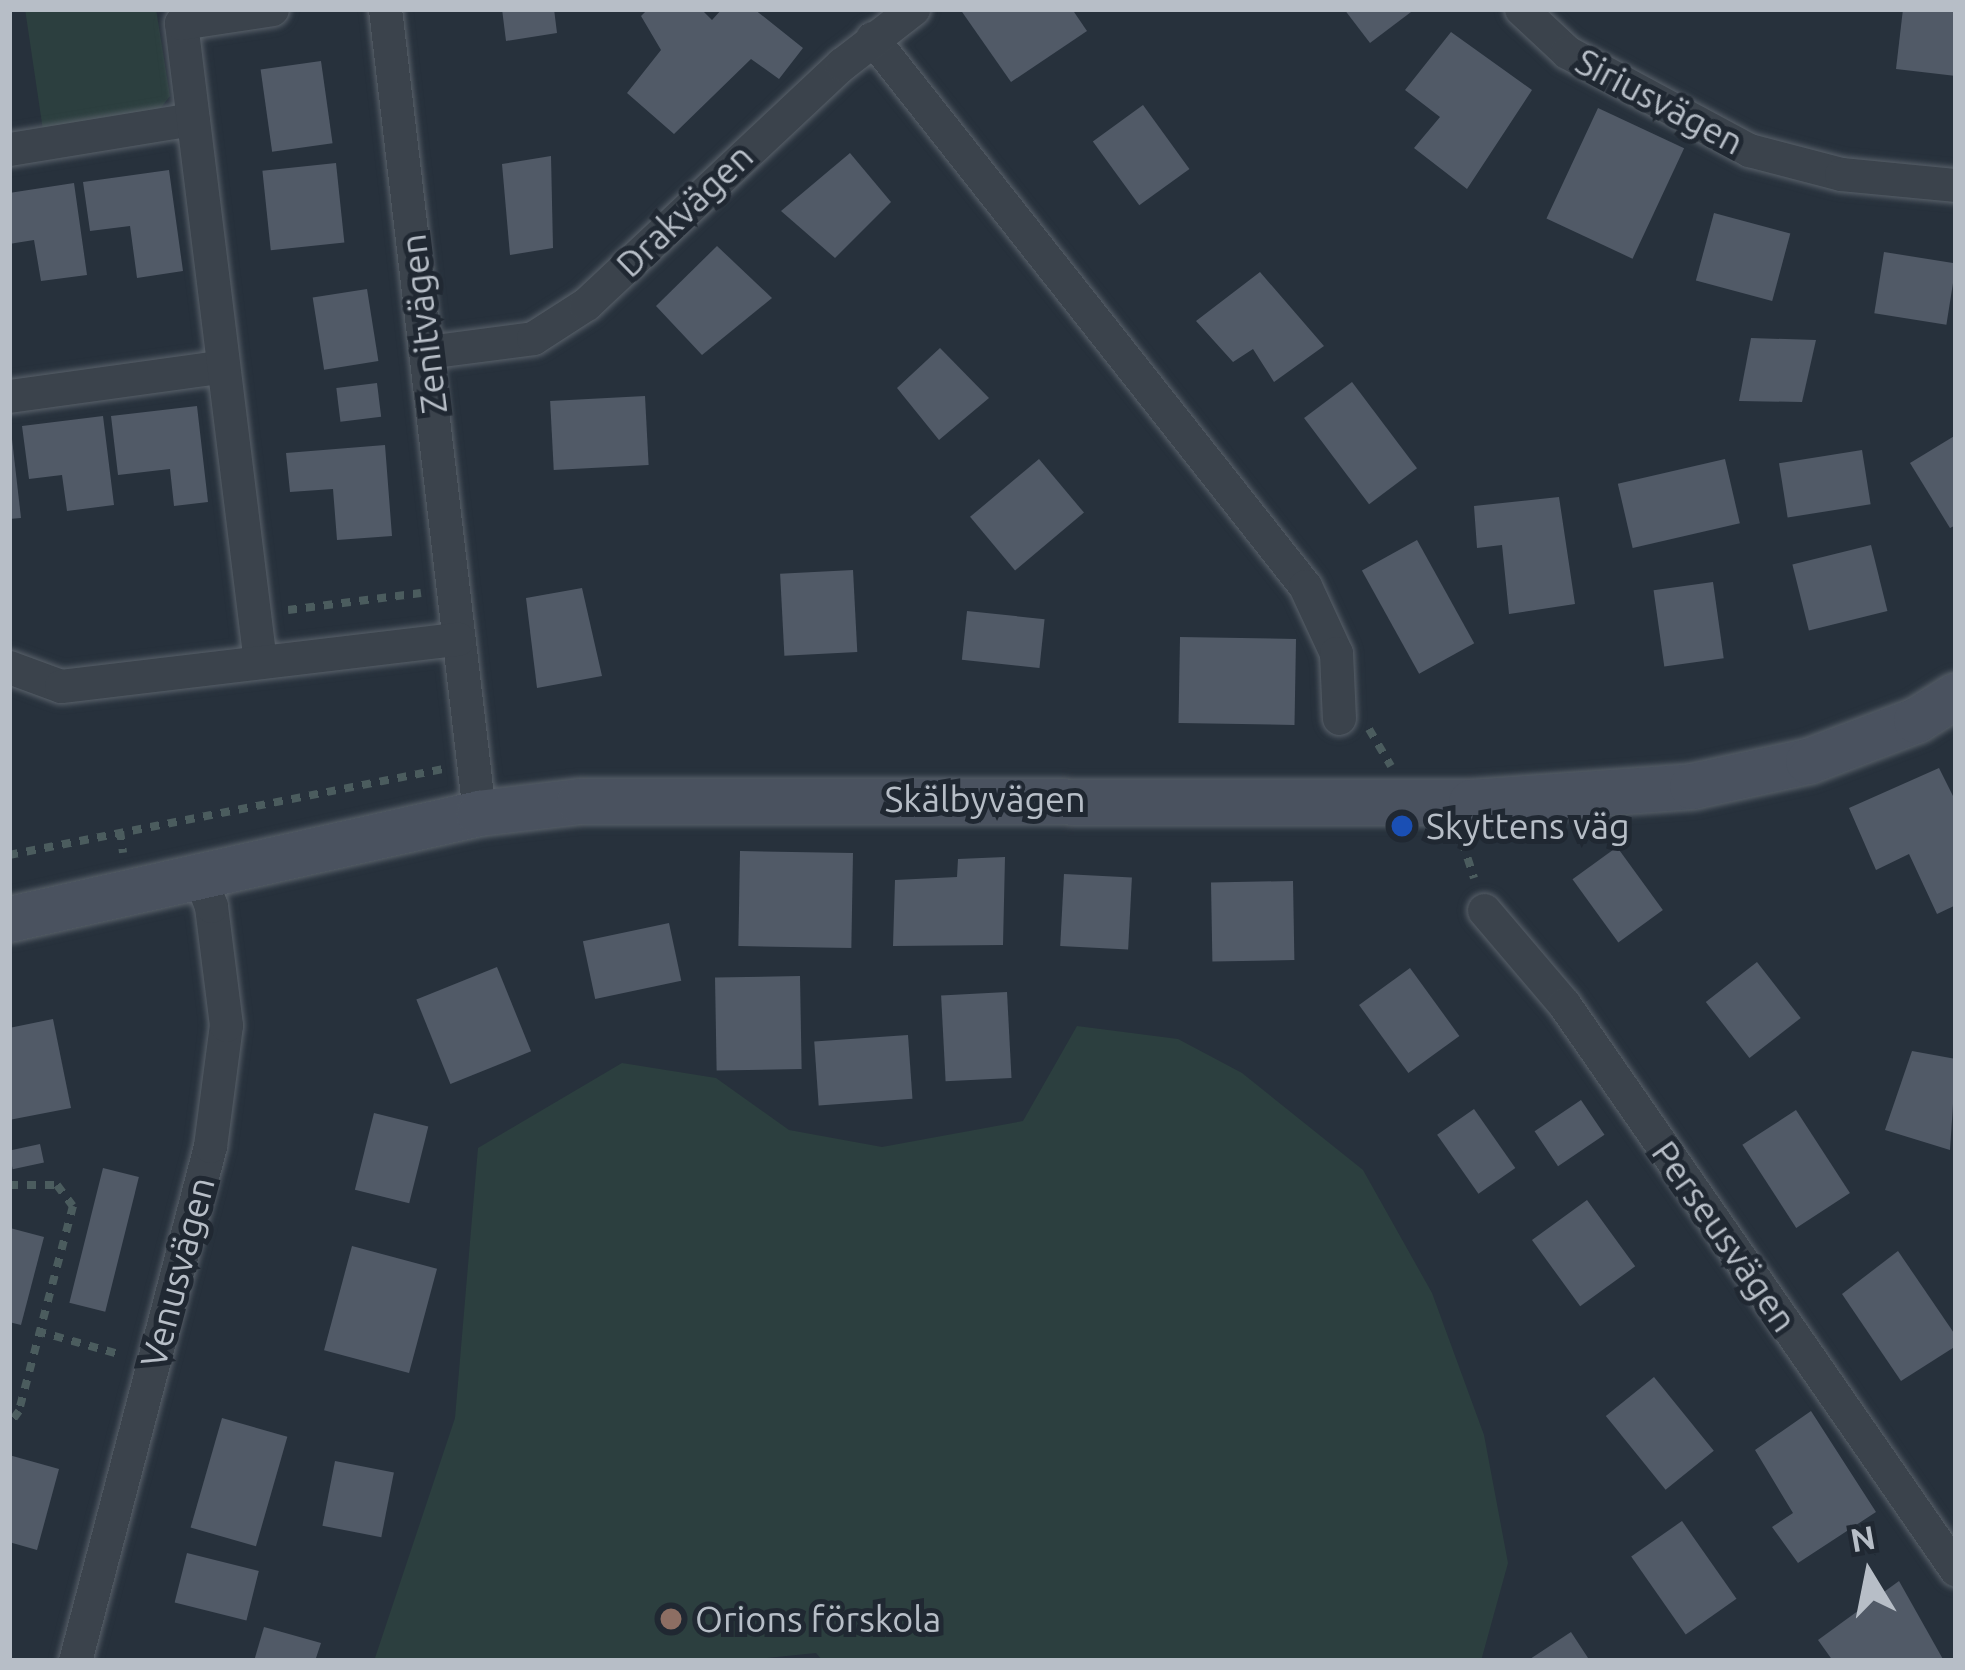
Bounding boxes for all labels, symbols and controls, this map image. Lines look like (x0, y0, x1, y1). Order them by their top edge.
street label: Siriusvägen (1569, 39, 1751, 163)
street label: Drakvägen (607, 134, 761, 286)
street label: Zenitvägen (391, 232, 455, 416)
street label: Skälbyvägen (884, 777, 1086, 821)
place label: Skyttens väg (1426, 804, 1630, 848)
marker: Skyttens väg (1389, 813, 1415, 839)
street label: Perseusvägen (1643, 1132, 1807, 1340)
street label: Venusvägen (131, 1172, 223, 1372)
north arrow (1809, 1514, 1929, 1634)
text: N (1847, 1518, 1878, 1558)
place label: Orions förskola (695, 1597, 941, 1641)
marker: Orions förskola (658, 1606, 684, 1632)

